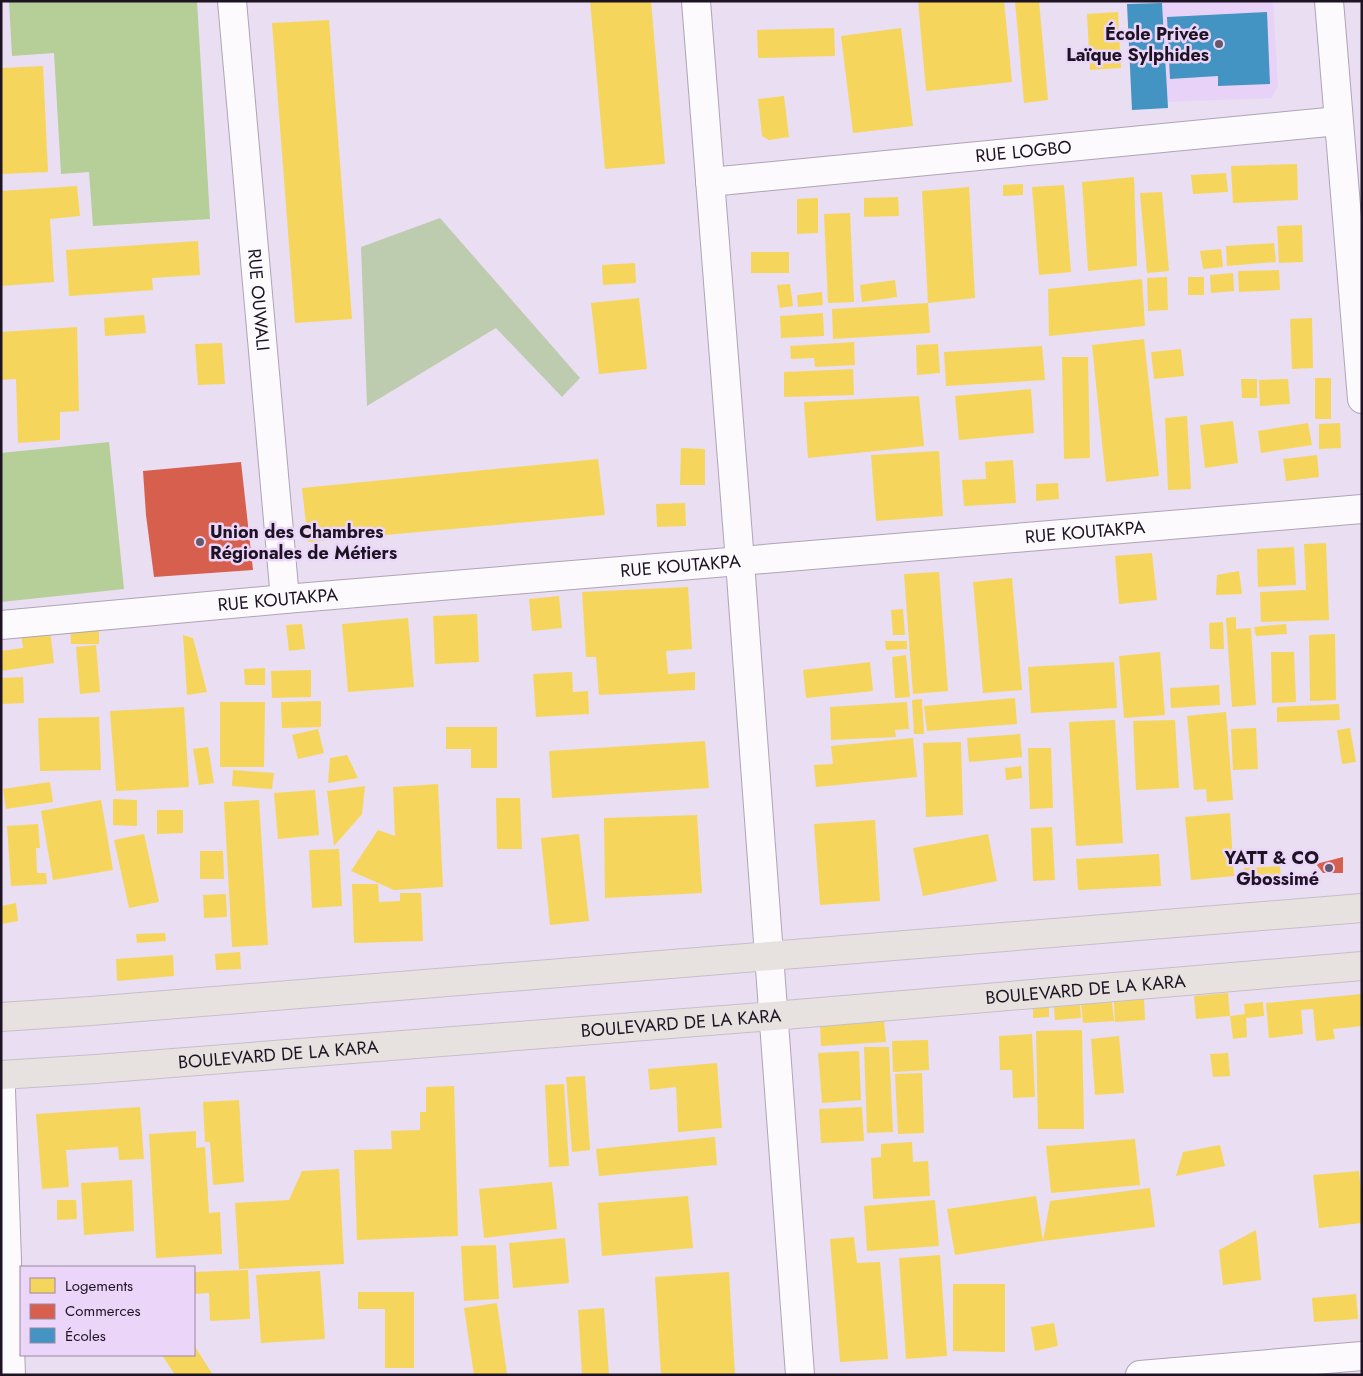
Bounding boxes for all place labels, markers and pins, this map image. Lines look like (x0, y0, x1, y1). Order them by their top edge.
place label: École Privée Laïque Sylphides (1066, 21, 1209, 68)
marker: École Privée Laïque Sylphides (1213, 38, 1225, 50)
place label: Union des Chambres Régionales de Métiers (210, 519, 397, 566)
marker: Union des Chambres Régionales de Métiers (194, 536, 206, 548)
place label: YATT & CO Gbossimé (1223, 845, 1319, 892)
marker: YATT & CO Gbossimé (1323, 862, 1335, 874)

